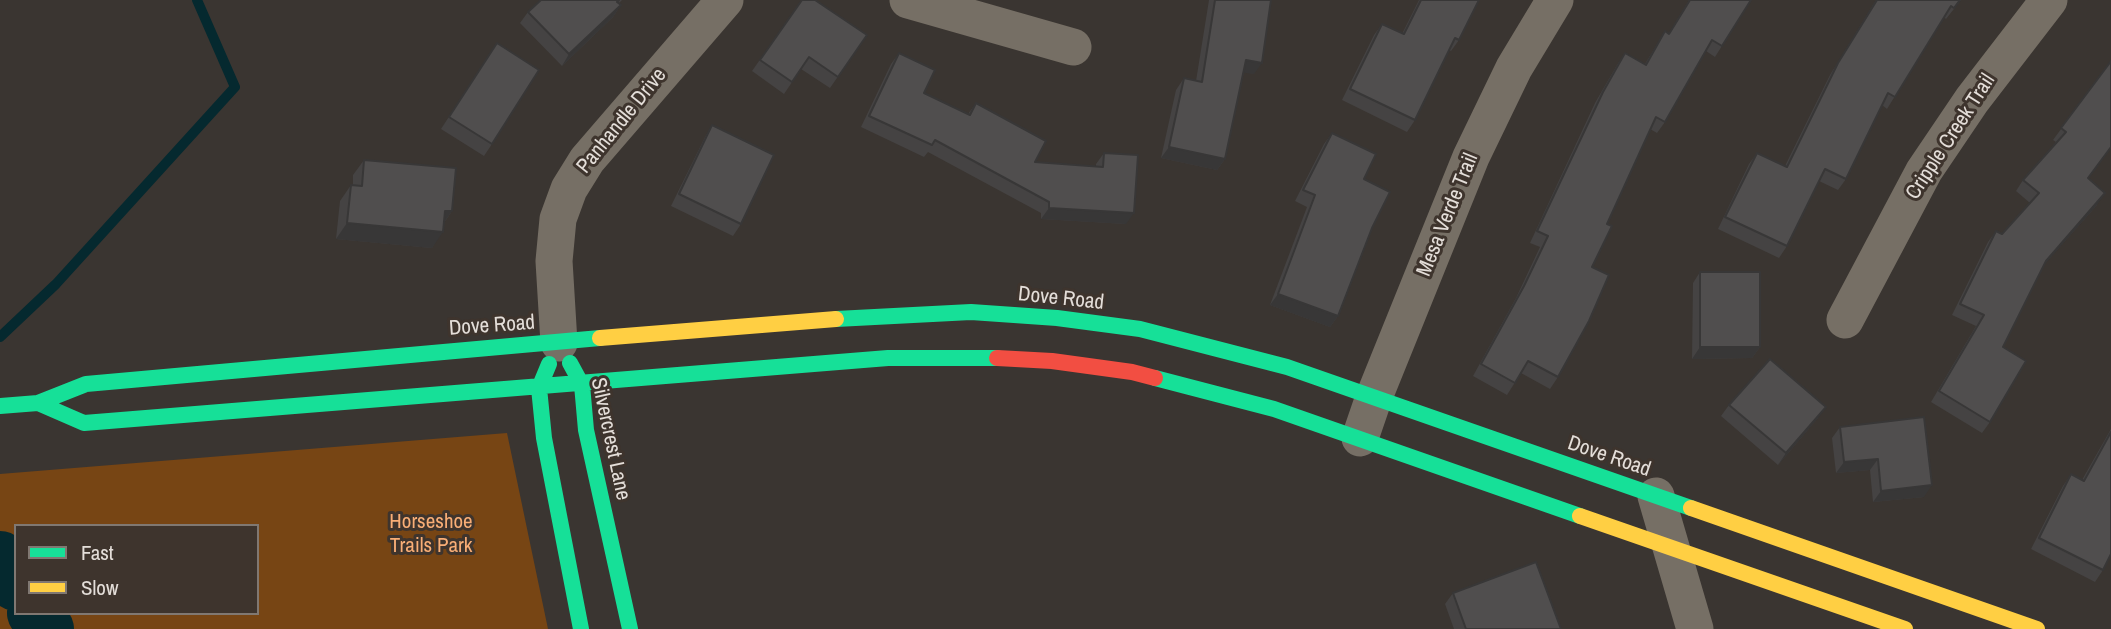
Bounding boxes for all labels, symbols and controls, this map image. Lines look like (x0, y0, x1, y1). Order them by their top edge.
street label: Panhandle Drive (572, 63, 672, 179)
street label: Cripple Creek Trail (1901, 69, 2001, 205)
street label: Mesa Verde Trail (1412, 150, 1484, 280)
street label: Dove Road (1017, 282, 1105, 316)
street label: Dove Road (448, 310, 536, 342)
street label: Silvercrest Lane (585, 376, 635, 502)
street label: Dove Road (1564, 431, 1654, 483)
park label: Horseshoe Trails Park (389, 509, 473, 559)
legend (14, 524, 259, 615)
text: Fast (81, 538, 114, 567)
text: Slow (81, 573, 118, 602)

